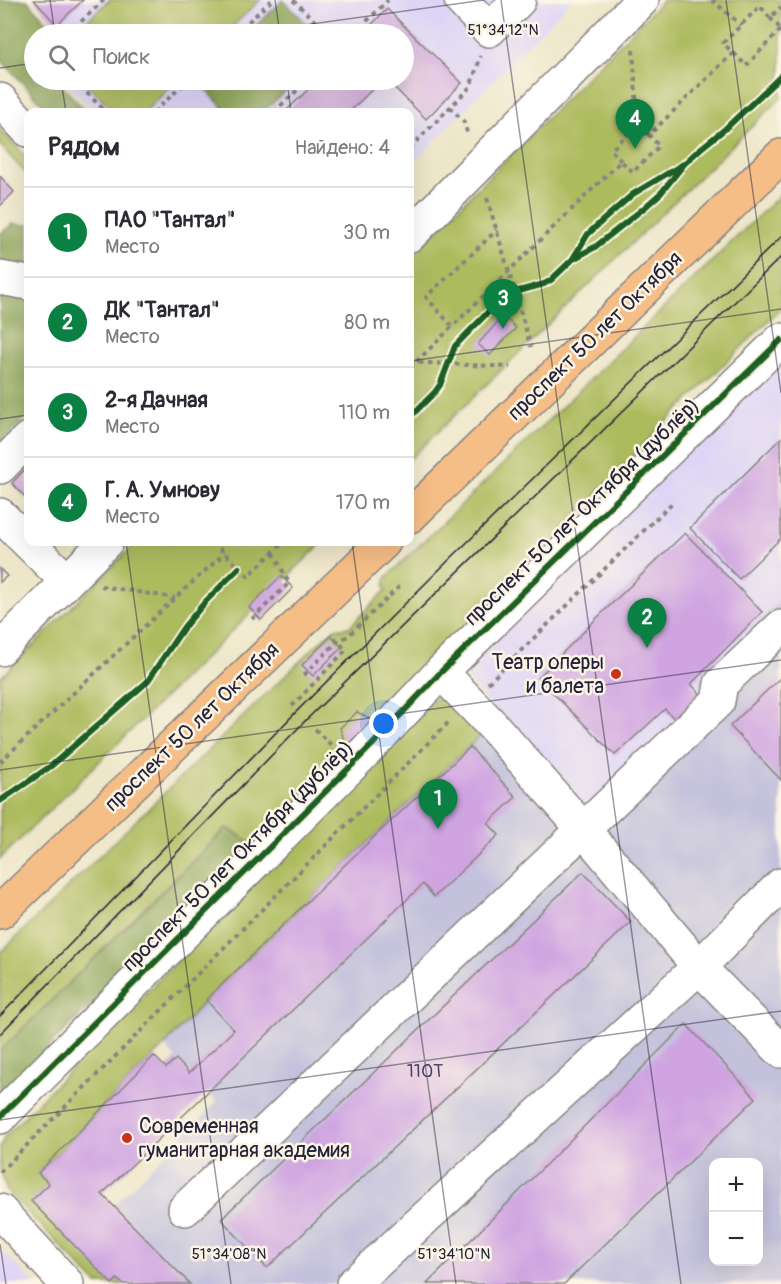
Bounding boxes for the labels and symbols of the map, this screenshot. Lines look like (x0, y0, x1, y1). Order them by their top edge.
text: 51°34'12"N (467, 21, 539, 40)
pin: 4 (616, 100, 654, 149)
street label: проспект 50 лет Октября (502, 245, 688, 427)
pin: 3 (484, 280, 522, 329)
street label: проспект 50 лет Октября (дублёр) (459, 392, 705, 632)
pin: 2 (628, 598, 666, 648)
street label: проспект 50 лет Октября (99, 636, 285, 818)
place label: Театр оперы и балета (492, 649, 604, 700)
marker: Театр оперы и балета (609, 667, 623, 681)
your location (369, 709, 398, 738)
street label: проспект 50 лет Октября (дублёр) (116, 734, 360, 978)
pin: 1 (418, 780, 458, 829)
house number: 110Т (407, 1060, 443, 1083)
place label: Современная гуманитарная академия (139, 1113, 350, 1164)
marker: Современная гуманитарная академия (120, 1131, 134, 1145)
text: 51°34'08"N (192, 1245, 266, 1264)
text: 51°34'10"N (418, 1245, 490, 1264)

